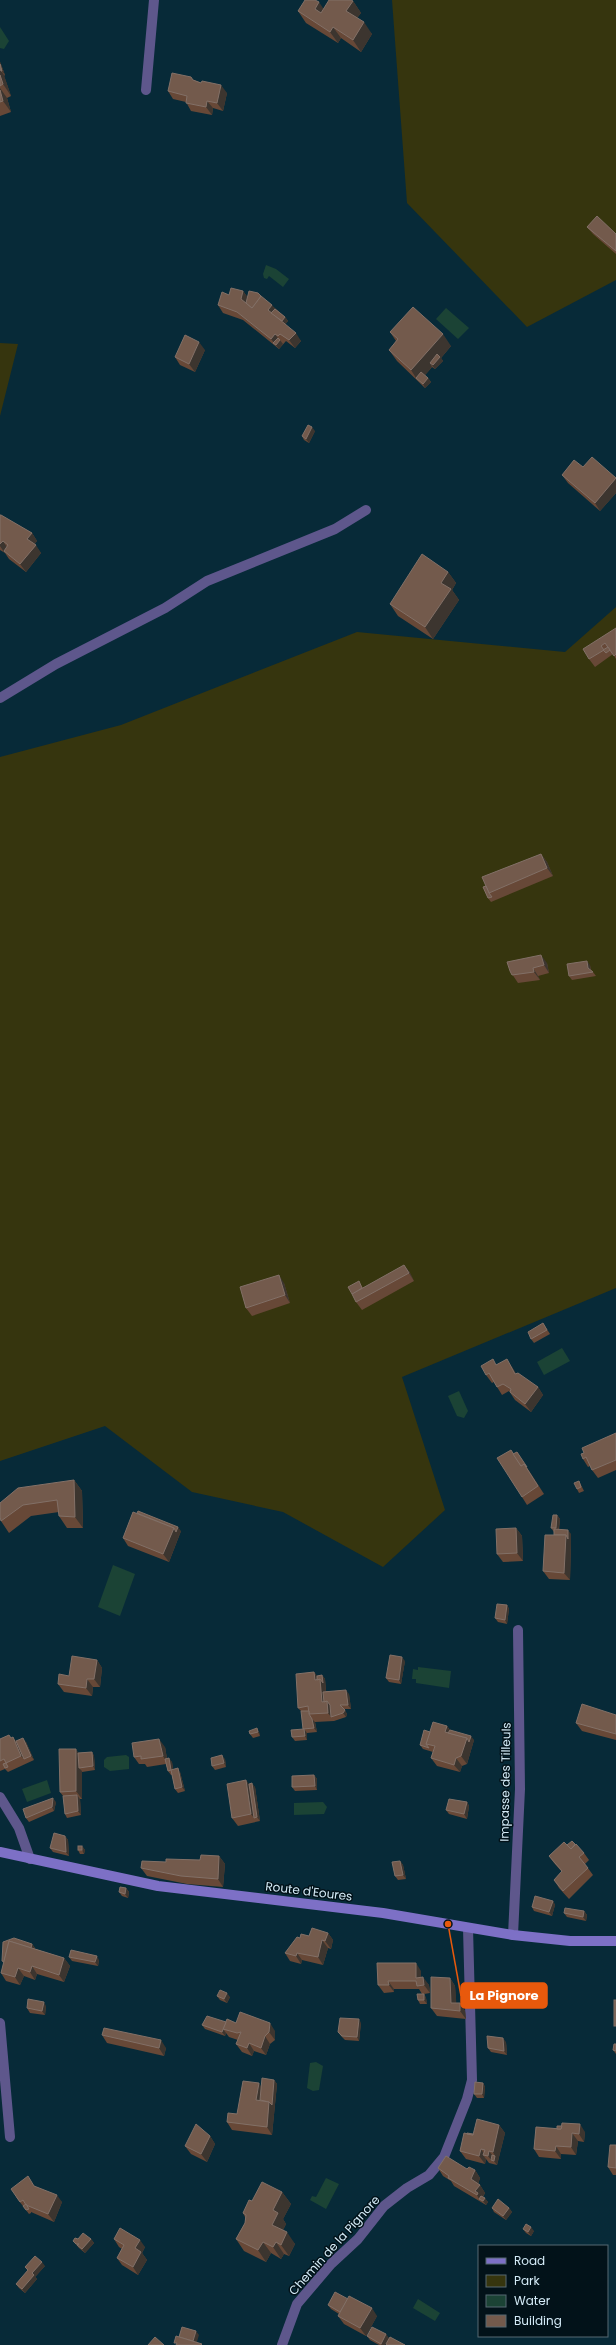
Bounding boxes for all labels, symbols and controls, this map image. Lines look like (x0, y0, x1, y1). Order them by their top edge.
street label: Impasse des Tilleuls (495, 1722, 515, 1842)
street label: Route d'Eoures (265, 1877, 353, 1905)
callout: La Pignore (461, 1983, 547, 2008)
text: La Pignore (469, 1986, 539, 2005)
street label: Chemin de la Pignore (285, 2191, 383, 2299)
legend (478, 2245, 608, 2337)
text: Road (514, 2252, 545, 2269)
text: Park (514, 2272, 541, 2289)
text: Water (514, 2292, 551, 2309)
text: Building (514, 2312, 562, 2329)

